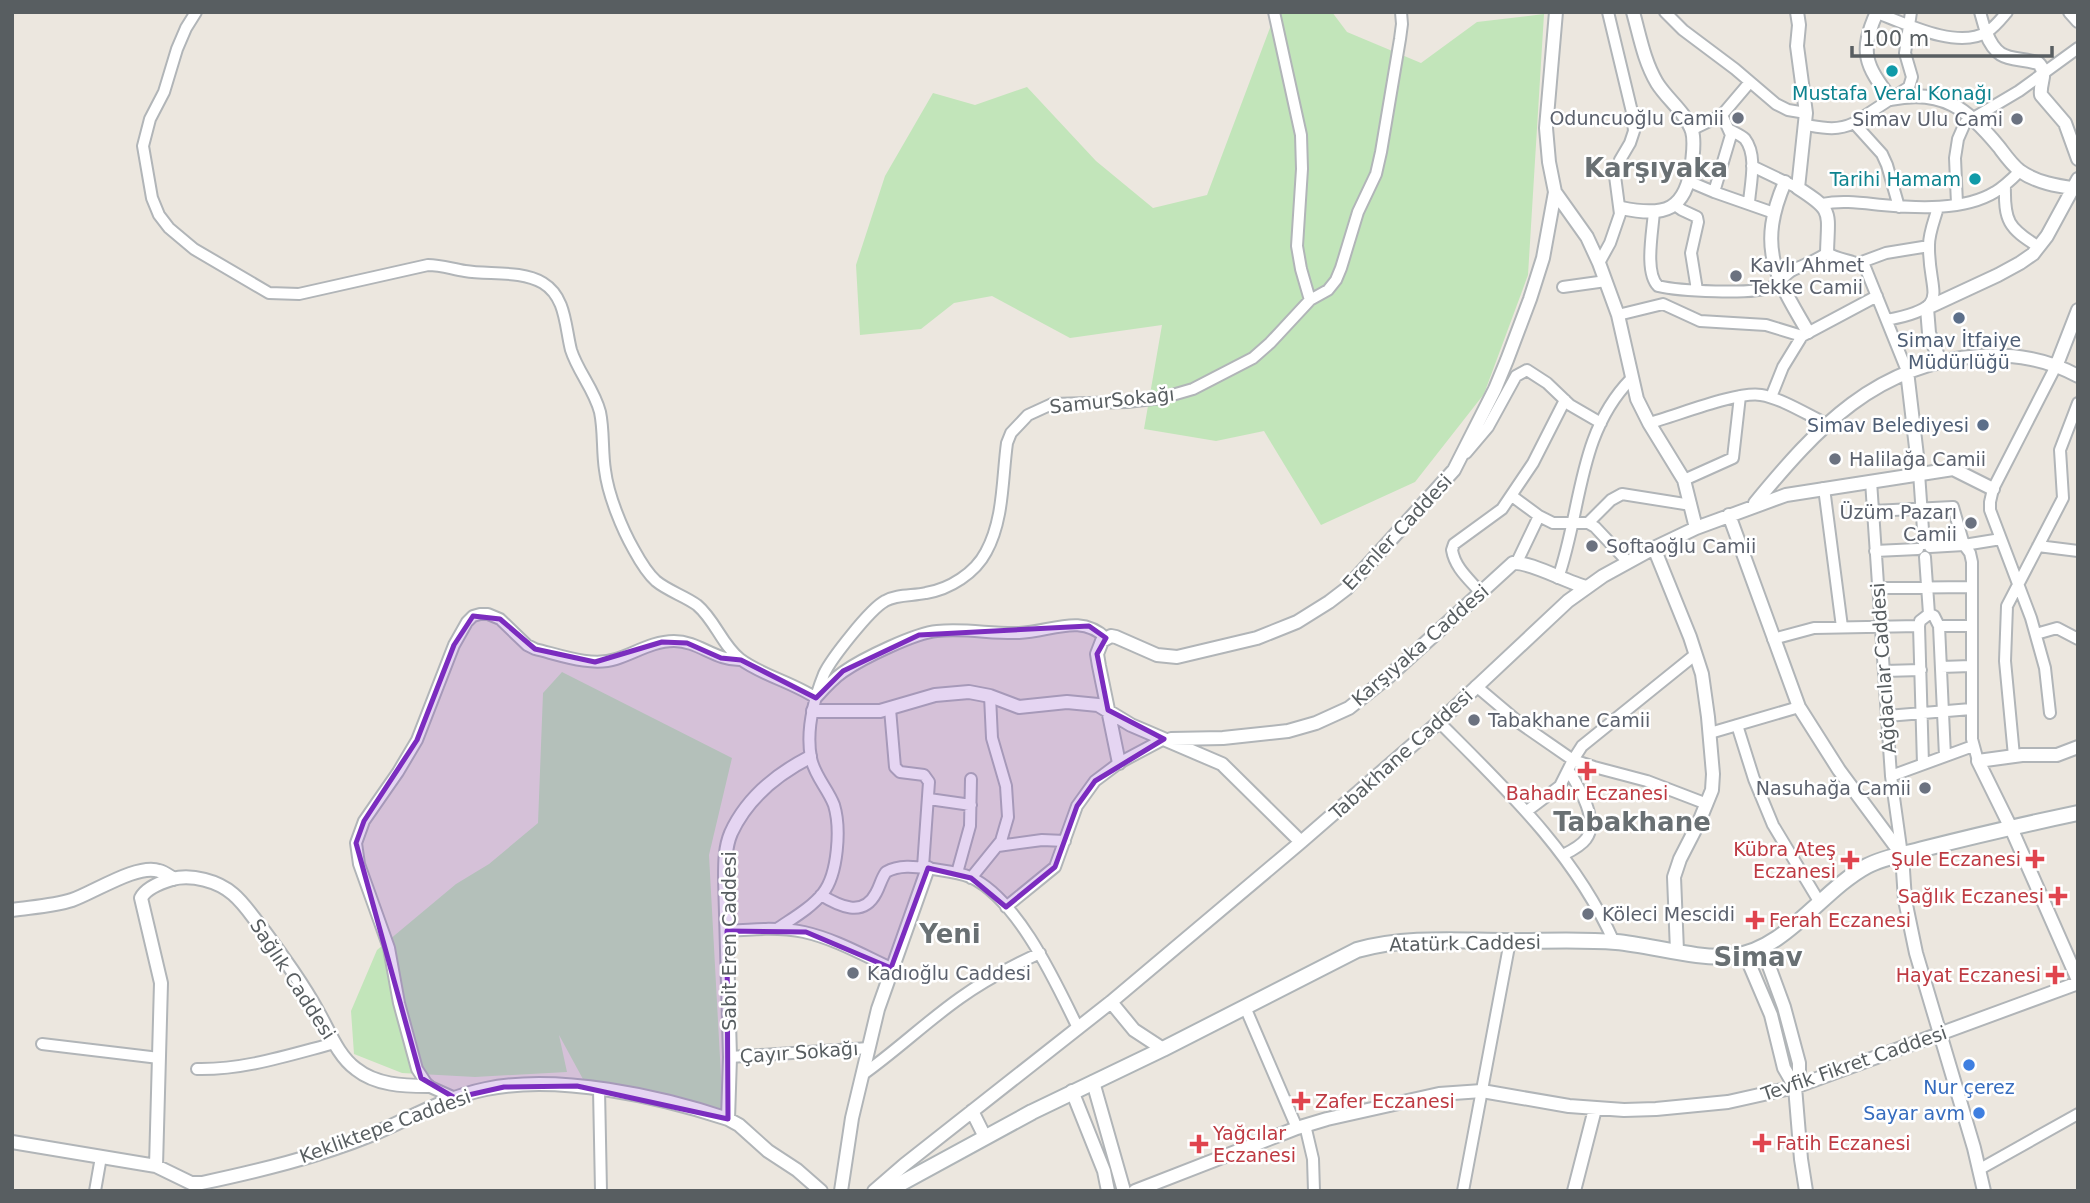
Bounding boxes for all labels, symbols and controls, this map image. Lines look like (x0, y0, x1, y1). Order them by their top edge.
scale bar (1852, 14, 2052, 58)
text: 100 m (1862, 27, 1929, 51)
marker: Mustafa Veral Konağı (1884, 63, 1900, 79)
place label: Mustafa Veral Konağı (1792, 82, 1992, 104)
place label: Oduncuoğlu Camii (1549, 107, 1724, 129)
place label: Simav Ulu Cami (1852, 108, 2003, 130)
marker: Oduncuoğlu Camii (1730, 110, 1746, 126)
marker: Simav Ulu Cami (2009, 111, 2025, 127)
district label: Karşıyaka (1584, 153, 1728, 183)
place label: Tarihi Hamam (1829, 168, 1961, 190)
marker: Tarihi Hamam (1967, 171, 1983, 187)
place label: Kavlı Ahmet Tekke Camii (1749, 254, 1864, 298)
marker: Kavlı Ahmet Tekke Camii (1728, 268, 1744, 284)
marker: Simav İtfaiye Müdürlüğü (1951, 310, 1967, 326)
place label: Simav İtfaiye Müdürlüğü (1897, 329, 2021, 373)
street label: SamurSokağı (1048, 383, 1176, 417)
place label: Simav Belediyesi (1807, 414, 1969, 436)
marker: Simav Belediyesi (1975, 417, 1991, 433)
place label: Halilağa Camii (1849, 448, 1986, 470)
marker: Halilağa Camii (1827, 451, 1843, 467)
street label: Erenler Caddesi (1338, 470, 1456, 594)
place label: Üzüm Pazarı Camii (1840, 501, 1957, 545)
marker: Üzüm Pazarı Camii (1963, 515, 1979, 531)
place label: Softaoğlu Camii (1606, 535, 1756, 557)
marker: Softaoğlu Camii (1584, 538, 1600, 554)
street label: Karşıyaka Caddesi (1347, 580, 1493, 710)
street label: Ağdacılar Caddesi (1866, 582, 1900, 754)
street label: Tabakhane Caddesi (1324, 684, 1477, 824)
place label: Tabakhane Camii (1487, 709, 1650, 731)
marker: Tabakhane Camii (1466, 712, 1482, 728)
marker: Bahadır Eczanesi (1579, 763, 1595, 779)
place label: Nasuhağa Camii (1756, 777, 1911, 799)
marker: Nasuhağa Camii (1917, 780, 1933, 796)
place label: Bahadır Eczanesi (1506, 782, 1668, 804)
district label: Tabakhane (1553, 807, 1711, 837)
place label: Kübra Ateş Eczanesi (1733, 838, 1836, 882)
place label: Şule Eczanesi (1891, 848, 2021, 870)
street label: Sabit Eren Caddesi (718, 851, 740, 1031)
marker: Şule Eczanesi (2027, 851, 2043, 867)
marker: Kübra Ateş Eczanesi (1842, 852, 1858, 868)
place label: Sağlık Eczanesi (1898, 885, 2044, 907)
marker: Sağlık Eczanesi (2050, 888, 2066, 904)
place label: Köleci Mescidi (1602, 903, 1735, 925)
marker: Köleci Mescidi (1580, 906, 1596, 922)
place label: Ferah Eczanesi (1769, 909, 1911, 931)
marker: Ferah Eczanesi (1747, 912, 1763, 928)
street label: Sağlık Caddesi (246, 915, 340, 1043)
district label: Yeni (918, 919, 981, 949)
street label: Atatürk Caddesi (1389, 931, 1541, 955)
district label: Simav (1713, 942, 1803, 972)
place label: Kadıoğlu Caddesi (867, 962, 1031, 984)
place label: Hayat Eczanesi (1896, 964, 2041, 986)
marker: Kadıoğlu Caddesi (845, 965, 861, 981)
marker: Hayat Eczanesi (2047, 967, 2063, 983)
street label: Tevfik Fikret Caddesi (1757, 1021, 1950, 1105)
street label: Çayır Sokağı (739, 1037, 859, 1067)
marker: Nur çerez (1961, 1057, 1977, 1073)
place label: Nur çerez (1923, 1076, 2015, 1098)
street label: Kekliktepe Caddesi (296, 1085, 474, 1167)
place label: Zafer Eczanesi (1315, 1090, 1455, 1112)
marker: Zafer Eczanesi (1293, 1093, 1309, 1109)
place label: Sayar avm (1863, 1102, 1965, 1124)
marker: Sayar avm (1971, 1105, 1987, 1121)
place label: Yağcılar Eczanesi (1212, 1122, 1296, 1166)
place label: Fatih Eczanesi (1776, 1132, 1911, 1154)
marker: Fatih Eczanesi (1754, 1135, 1770, 1151)
marker: Yağcılar Eczanesi (1191, 1136, 1207, 1152)

